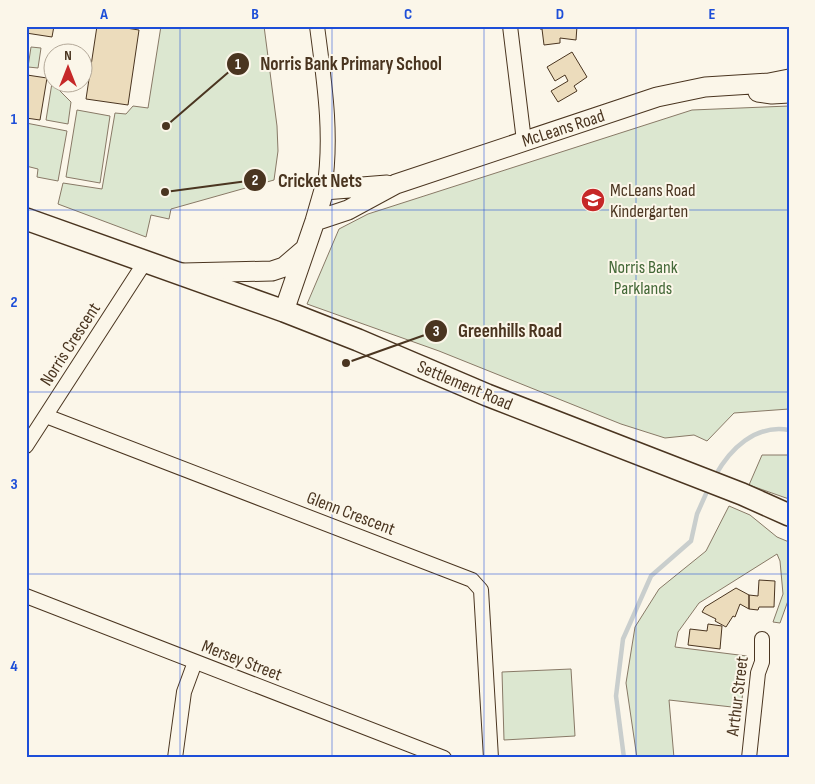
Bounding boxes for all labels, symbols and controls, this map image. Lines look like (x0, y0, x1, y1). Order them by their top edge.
text: A (99, 5, 108, 24)
text: B (251, 5, 259, 24)
text: C (404, 5, 412, 24)
text: D (556, 5, 564, 24)
text: E (709, 5, 716, 24)
north arrow (42, 42, 92, 92)
text: N (64, 47, 72, 64)
callout: Norris Bank Primary School (225, 47, 452, 81)
text: Norris Bank Primary School (260, 53, 442, 76)
text: 1 (235, 55, 241, 74)
street label: McLeans Road (519, 105, 607, 152)
text: 1 (11, 110, 18, 129)
callout: Cricket Nets (242, 163, 372, 197)
text: Cricket Nets (278, 170, 362, 193)
text: 2 (252, 171, 258, 190)
place label: McLeans Road Kindergarten (610, 180, 696, 222)
school or university icon: McLeans Road Kindergarten (580, 187, 606, 213)
park label: Norris Bank Parklands (608, 257, 678, 299)
text: 2 (10, 293, 18, 312)
street label: Norris Crescent (36, 298, 105, 390)
callout: Greenhills Road (423, 314, 572, 348)
text: Greenhills Road (458, 320, 562, 343)
text: 3 (433, 322, 440, 341)
street label: Settlement Road (414, 356, 516, 415)
text: 3 (10, 475, 18, 494)
street label: Glenn Crescent (304, 487, 398, 540)
street label: Mersey Street (199, 636, 285, 686)
street label: Arthur Street (722, 654, 753, 738)
text: 4 (10, 657, 18, 676)

